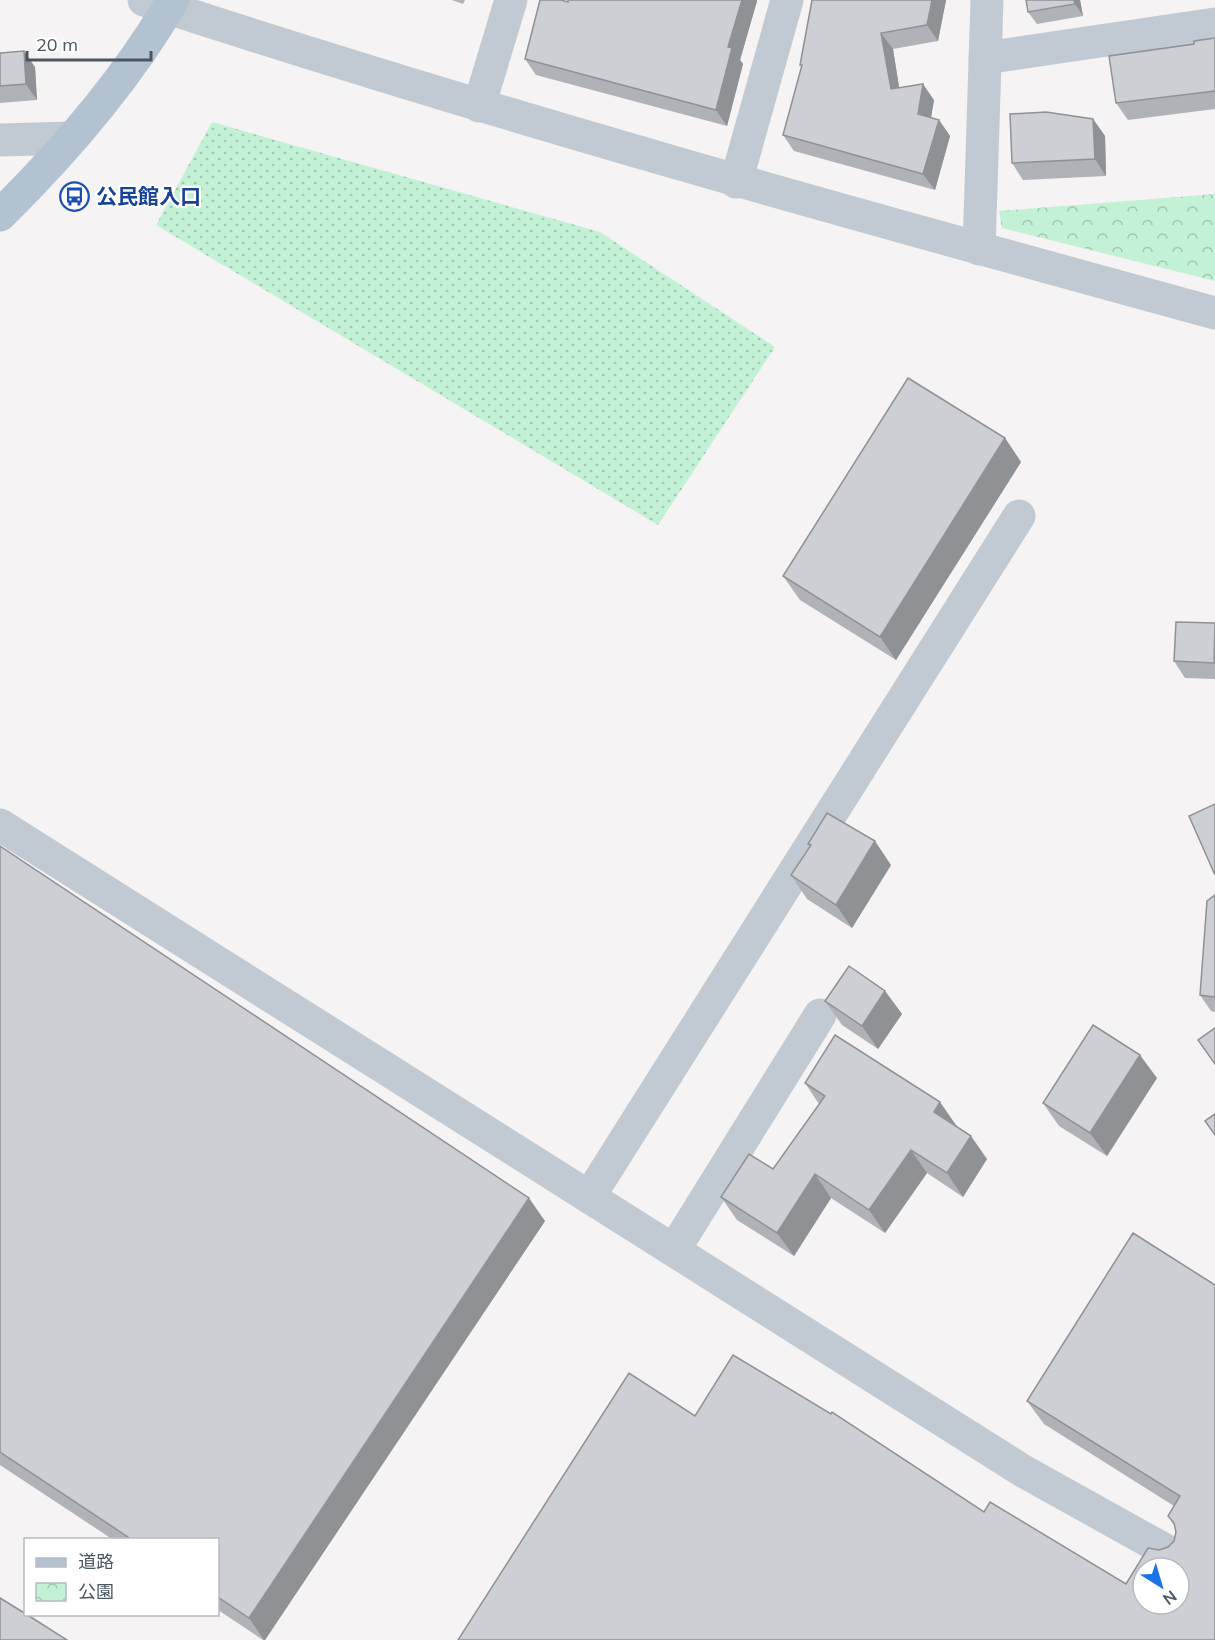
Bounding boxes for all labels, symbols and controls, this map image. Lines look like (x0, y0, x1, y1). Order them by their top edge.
scale bar (27, 24, 152, 62)
text: 20 m (36, 33, 78, 56)
bus stop icon: 公民館入口 (59, 181, 91, 213)
place label: 公民館入口 (96, 183, 201, 209)
legend (24, 1538, 219, 1616)
text: 道路 (78, 1550, 114, 1573)
north arrow (1131, 1556, 1191, 1616)
text: 公園 (78, 1580, 114, 1603)
text: N (1159, 1586, 1181, 1610)

